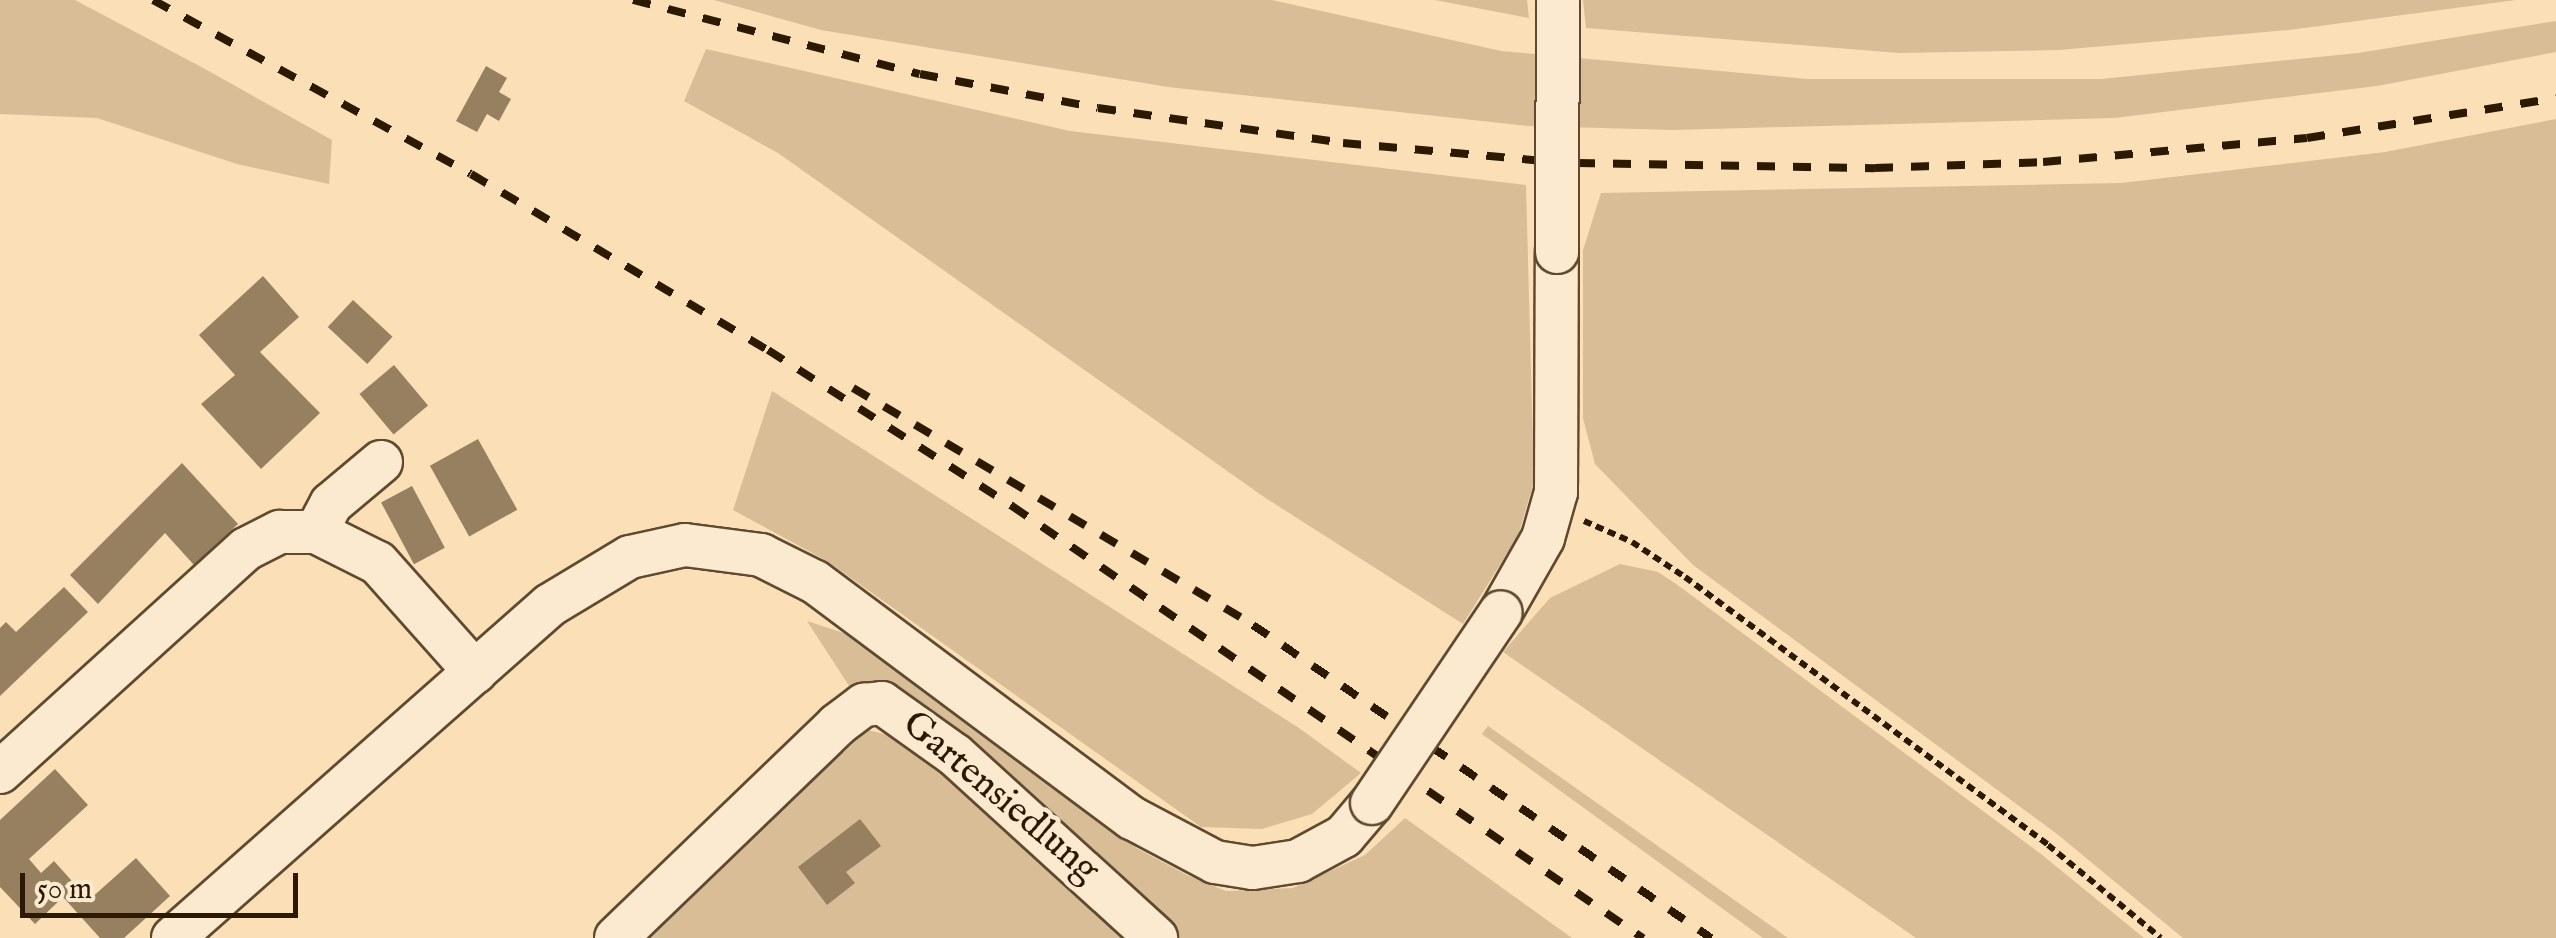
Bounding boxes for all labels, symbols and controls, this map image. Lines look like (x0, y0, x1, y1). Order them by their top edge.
street label: Gartensiedlung (892, 702, 1108, 894)
scale bar (25, 853, 302, 915)
text: 50 m (37, 871, 92, 909)

